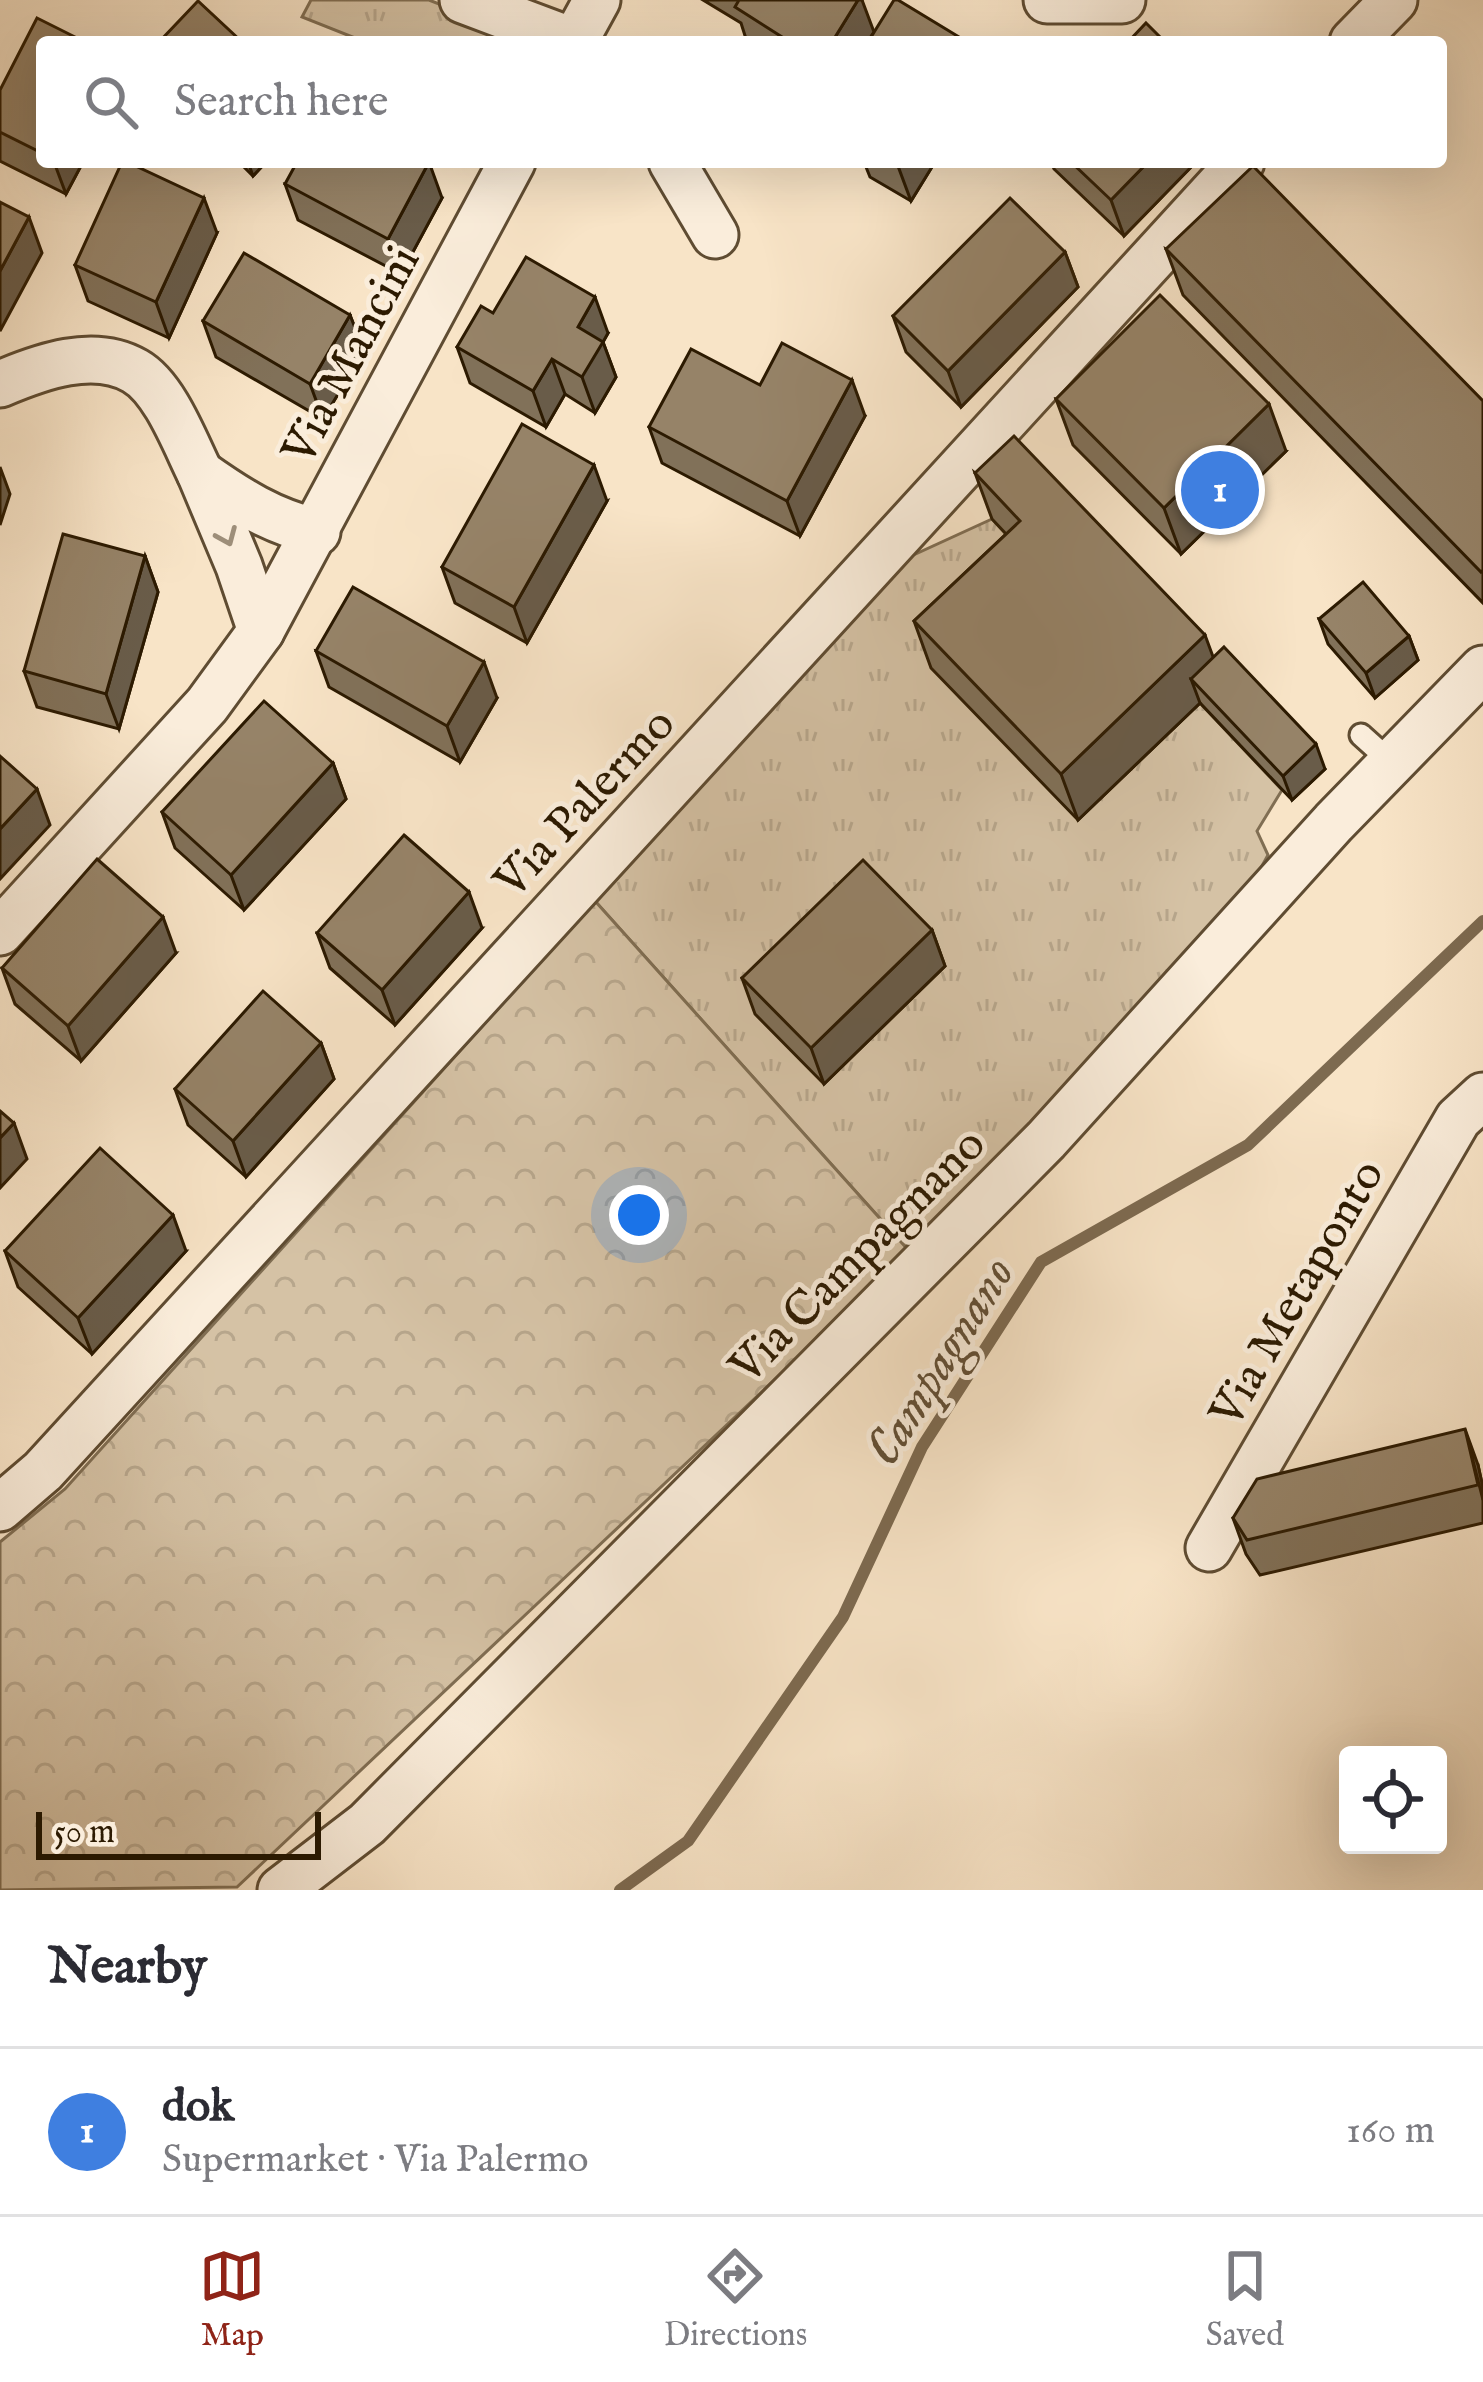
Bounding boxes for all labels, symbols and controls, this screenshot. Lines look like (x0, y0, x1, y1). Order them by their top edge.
search box (36, 36, 1447, 168)
icon: search (78, 69, 144, 135)
text: Search here (174, 74, 388, 131)
street label: Via Mancini (270, 236, 435, 476)
pin: 1 (1181, 445, 1259, 535)
one-way arrow (213, 525, 237, 546)
street label: Via Palermo (482, 696, 689, 912)
street label: Via Campagnano (716, 1114, 996, 1394)
street label: Via Metaponto (1197, 1150, 1399, 1439)
your location (609, 1185, 669, 1245)
water label: Campagnano (850, 1244, 1026, 1476)
map controls (1339, 1746, 1447, 1854)
button: locate (1339, 1746, 1447, 1854)
scale bar (36, 1806, 321, 1859)
text: 50 m (54, 1812, 115, 1854)
text: Nearby (48, 1936, 207, 2001)
text: dok (162, 2079, 234, 2136)
text: 1 (80, 2107, 94, 2156)
text: 160 m (1346, 2107, 1435, 2156)
text: Supermarket · Via Palermo (162, 2136, 588, 2185)
tab: Map (199, 2243, 265, 2357)
tab: Directions (664, 2243, 807, 2357)
tab: Saved (1206, 2243, 1284, 2357)

